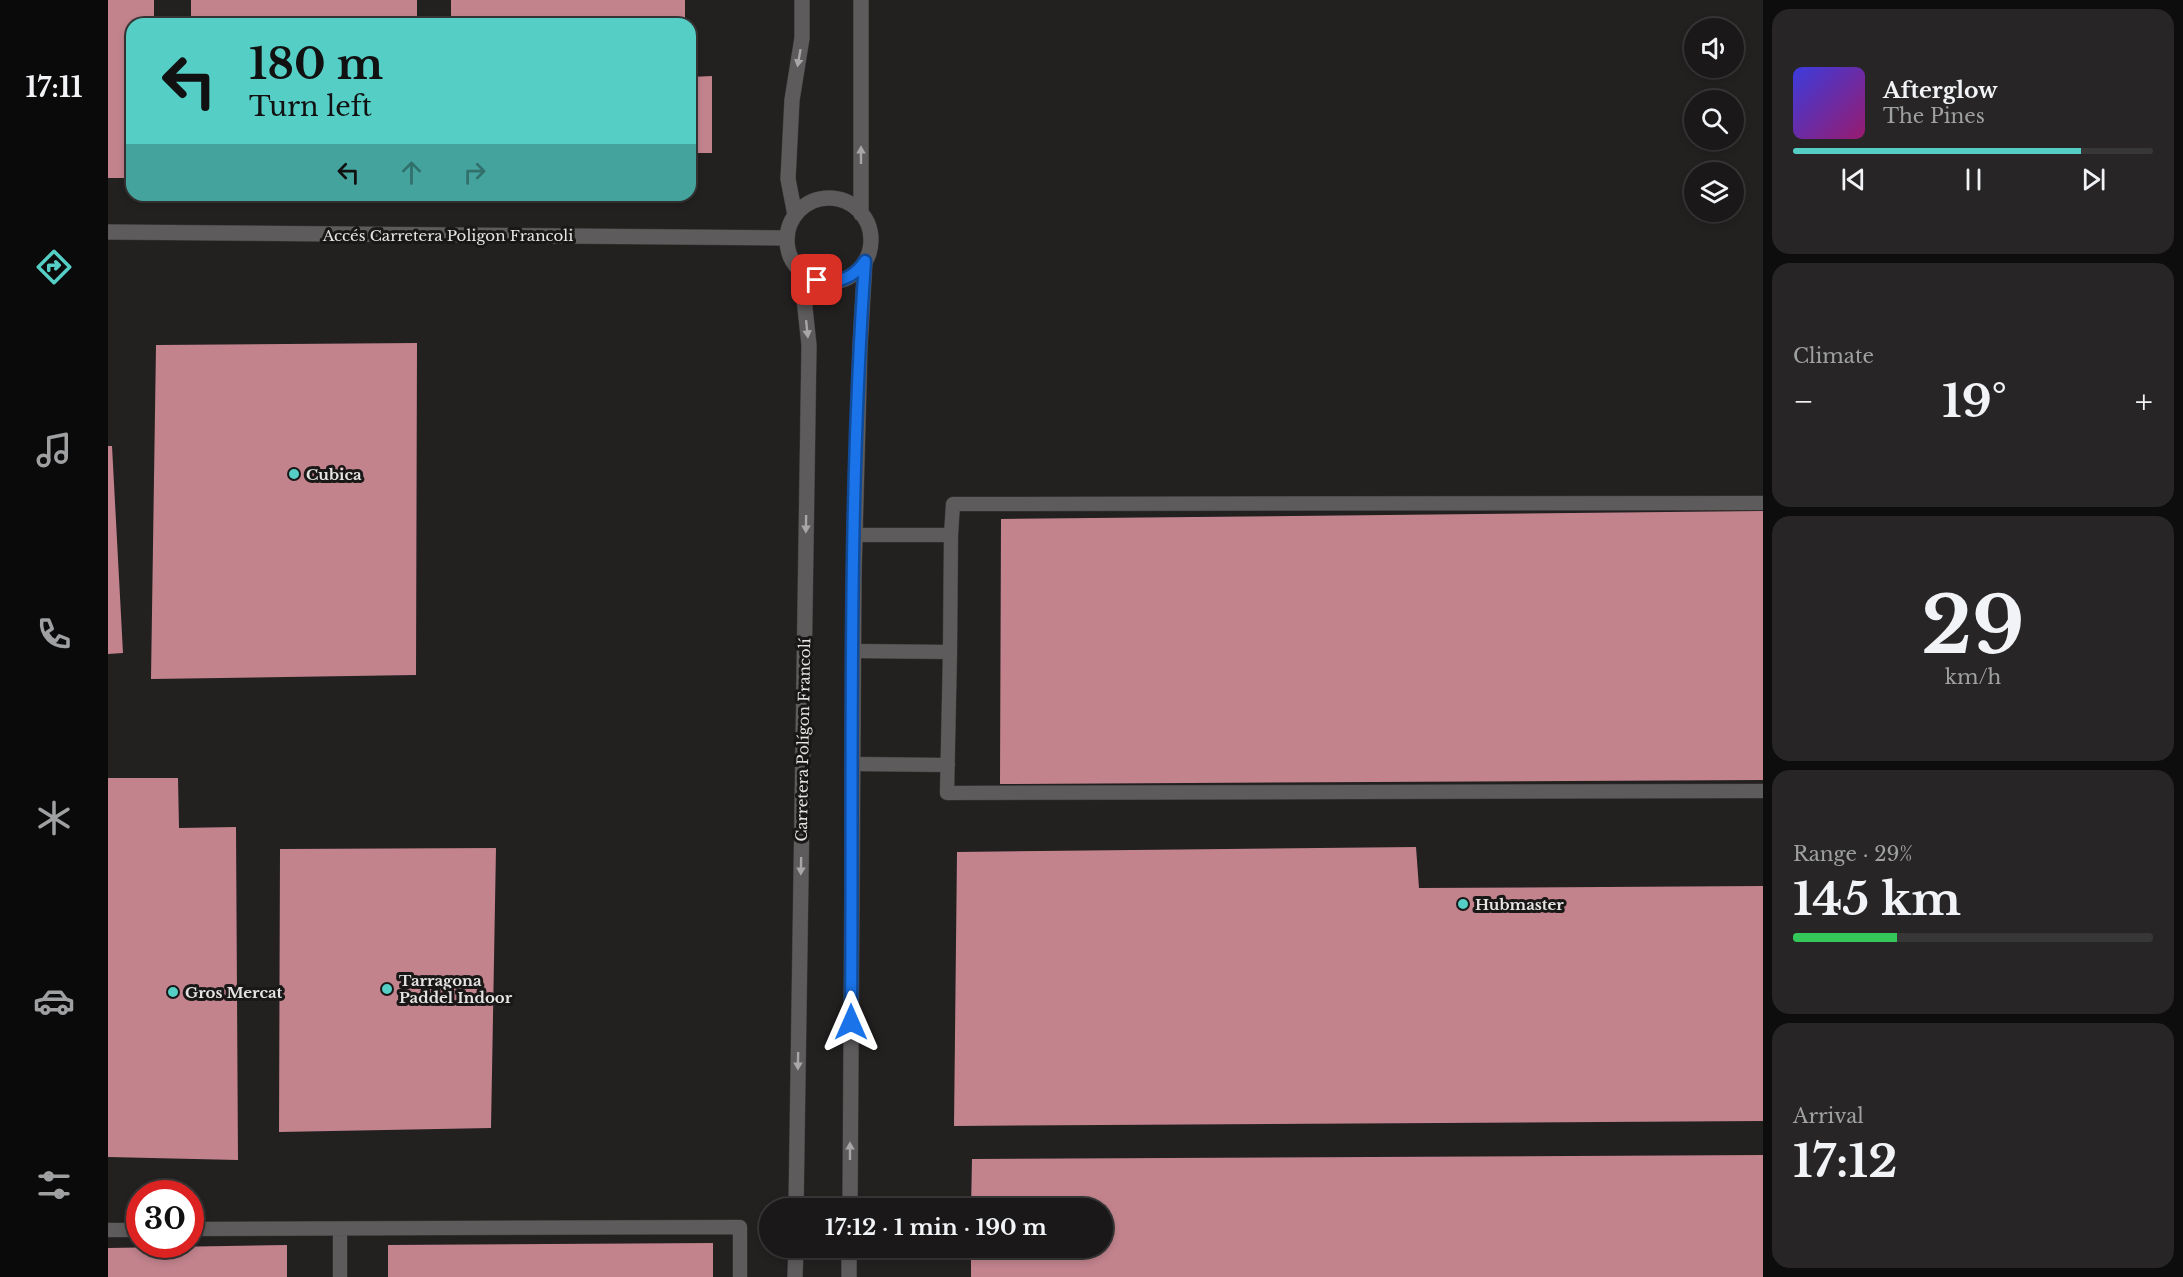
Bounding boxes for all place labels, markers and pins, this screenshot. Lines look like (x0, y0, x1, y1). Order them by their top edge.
pin (791, 254, 842, 305)
place label: Cubica (306, 465, 362, 484)
marker: Cubica (287, 467, 301, 481)
place label: Hubmaster (1475, 895, 1564, 914)
marker: Hubmaster (1456, 897, 1470, 911)
place label: Tarragona Paddel Indoor (399, 971, 513, 1007)
marker: Tarragona Paddel Indoor (380, 982, 394, 996)
place label: Gros Mercat (185, 983, 282, 1002)
marker: Gros Mercat (166, 985, 180, 999)

